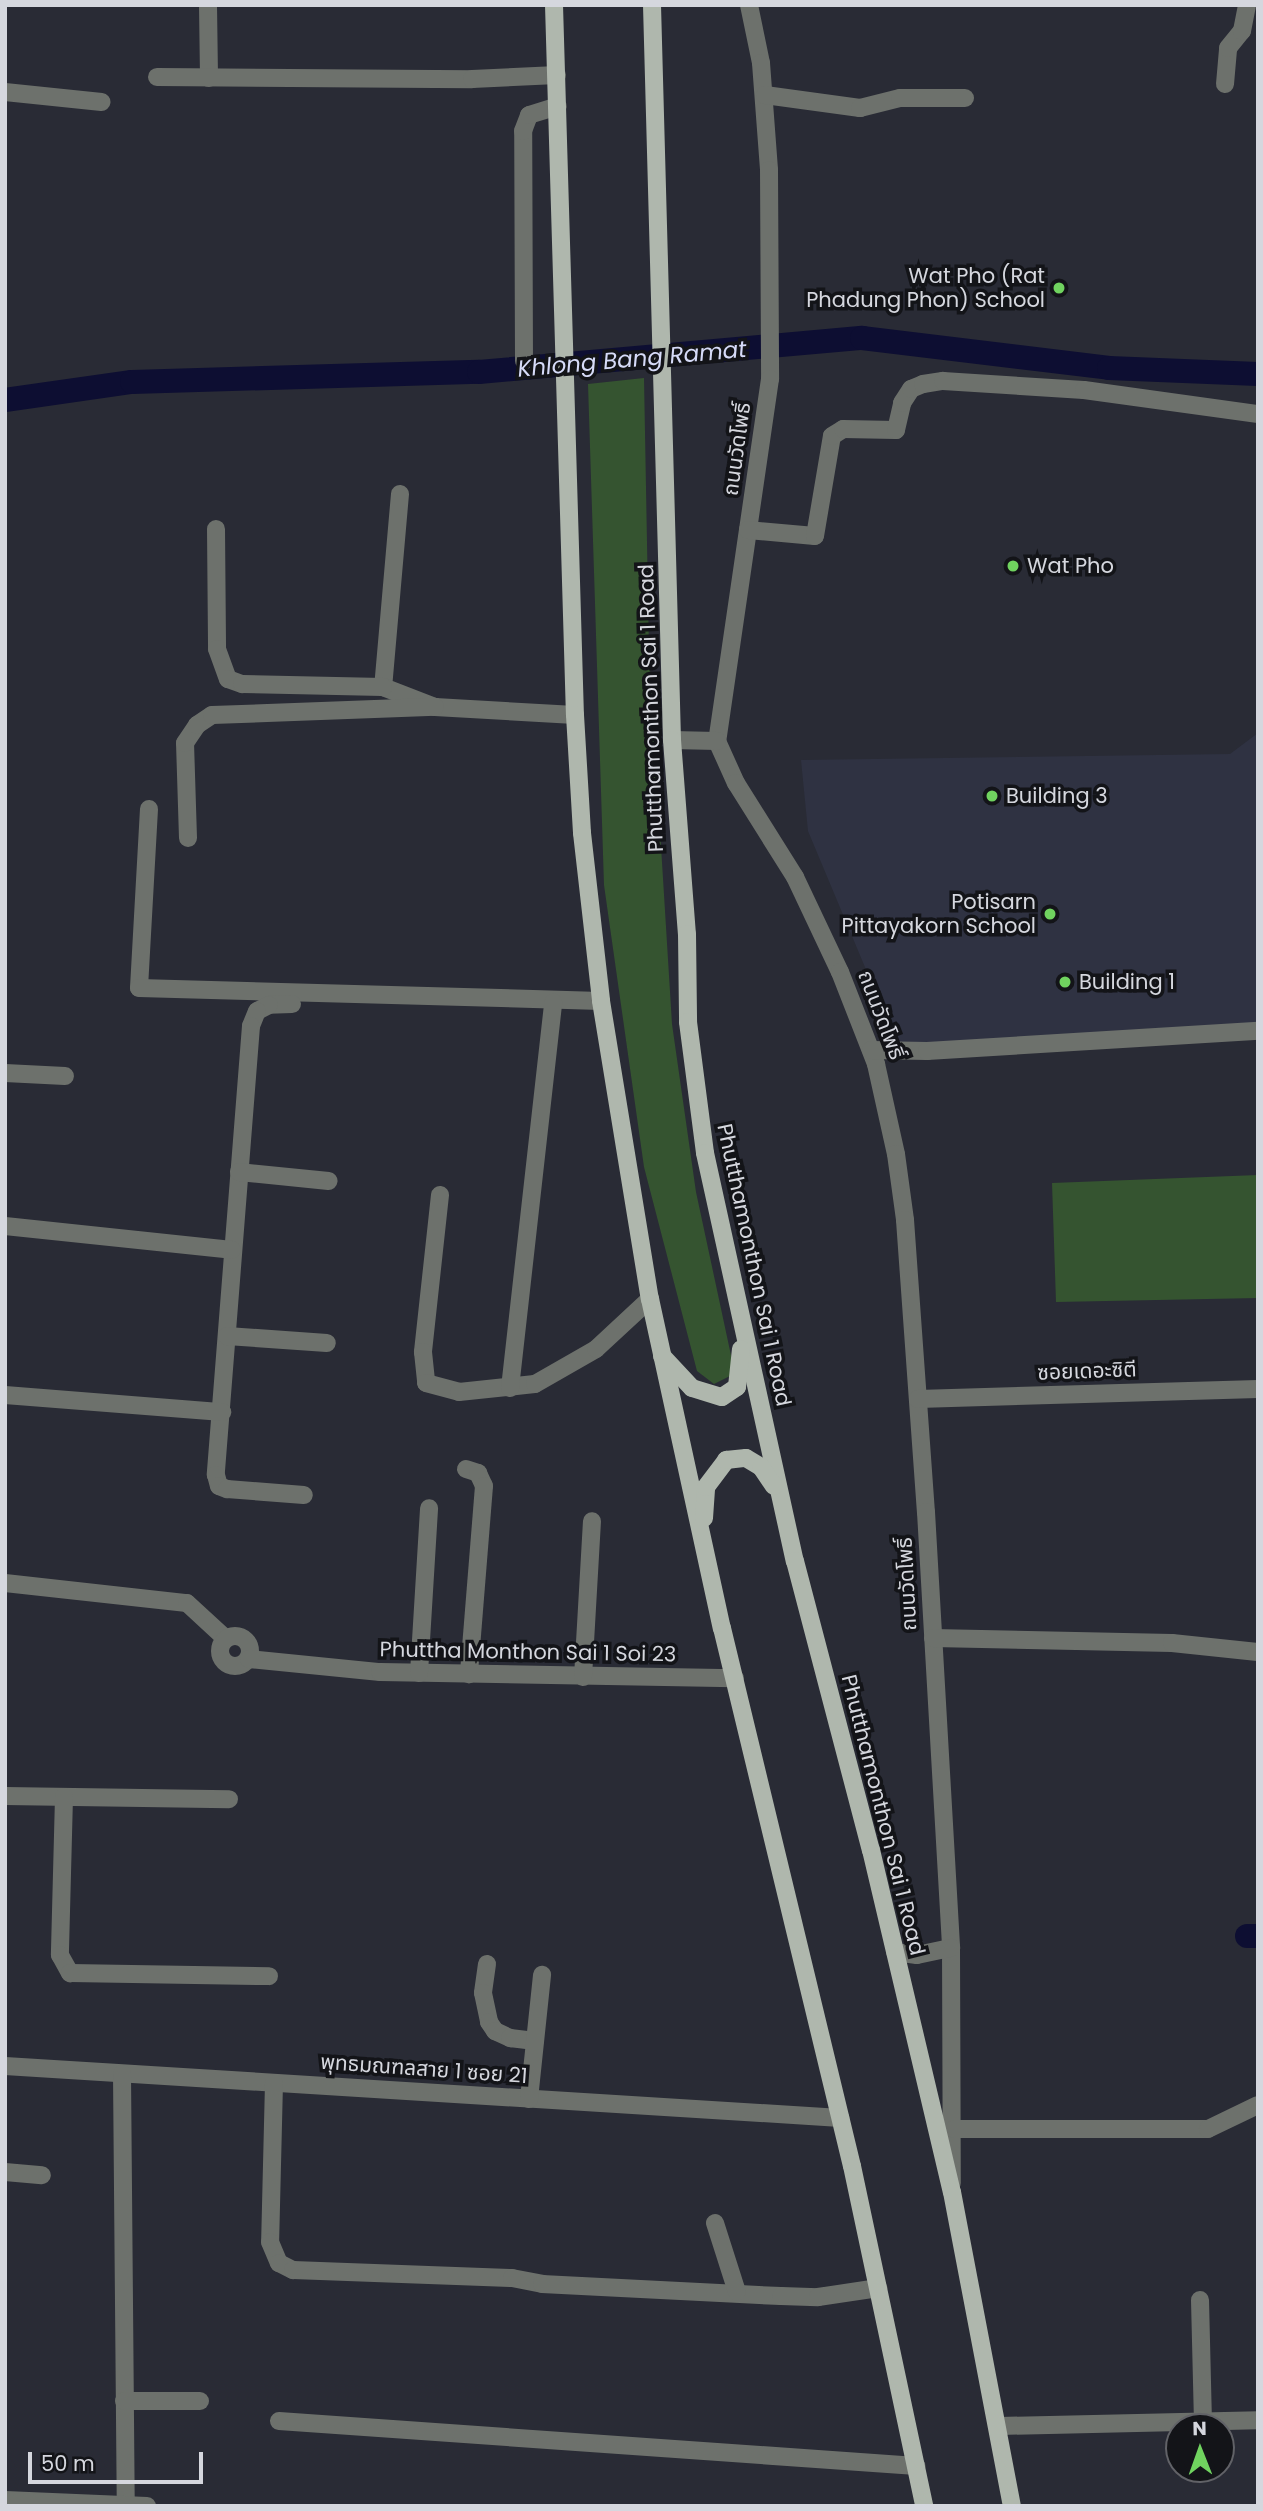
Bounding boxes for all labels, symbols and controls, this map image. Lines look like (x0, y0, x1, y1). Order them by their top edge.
place label: Wat Pho (Rat Phadung Phon) School (806, 263, 1045, 313)
marker: Wat Pho (Rat Phadung Phon) School (1051, 280, 1067, 296)
water label: Khlong Bang Ramat (516, 335, 748, 383)
street label: ถนนวัดโพธิ์ (718, 401, 756, 497)
place label: Wat Pho (1027, 553, 1114, 579)
marker: Wat Pho (1005, 558, 1021, 574)
street label: Phutthamonthon Sai 1 Road (633, 564, 669, 852)
place label: Building 3 (1006, 783, 1108, 809)
marker: Building 3 (984, 788, 1000, 804)
place label: Potisarn Pittayakorn School (841, 889, 1036, 939)
marker: Potisarn Pittayakorn School (1042, 906, 1058, 922)
street label: ถนนวัดโพธิ์ (852, 967, 910, 1063)
place label: Building 1 (1079, 969, 1175, 995)
marker: Building 1 (1057, 974, 1073, 990)
street label: Phutthamonthon Sai 1 Road (712, 1121, 796, 1409)
street label: ซอยเดอะซิตี (1037, 1357, 1137, 1385)
street label: ถนนวัดโพธิ์ (892, 1537, 922, 1631)
street label: Phuttha Monthon Sai 1 Soi 23 (379, 1637, 677, 1667)
street label: Phutthamonthon Sai 1 Road (836, 1672, 930, 1958)
street label: พุทธมณฑลสาย 1 ซอย 21 (320, 2049, 528, 2089)
north arrow (1165, 2413, 1235, 2483)
text: N (1192, 2415, 1207, 2442)
scale bar (32, 2438, 206, 2482)
text: 50 m (41, 2449, 95, 2478)

